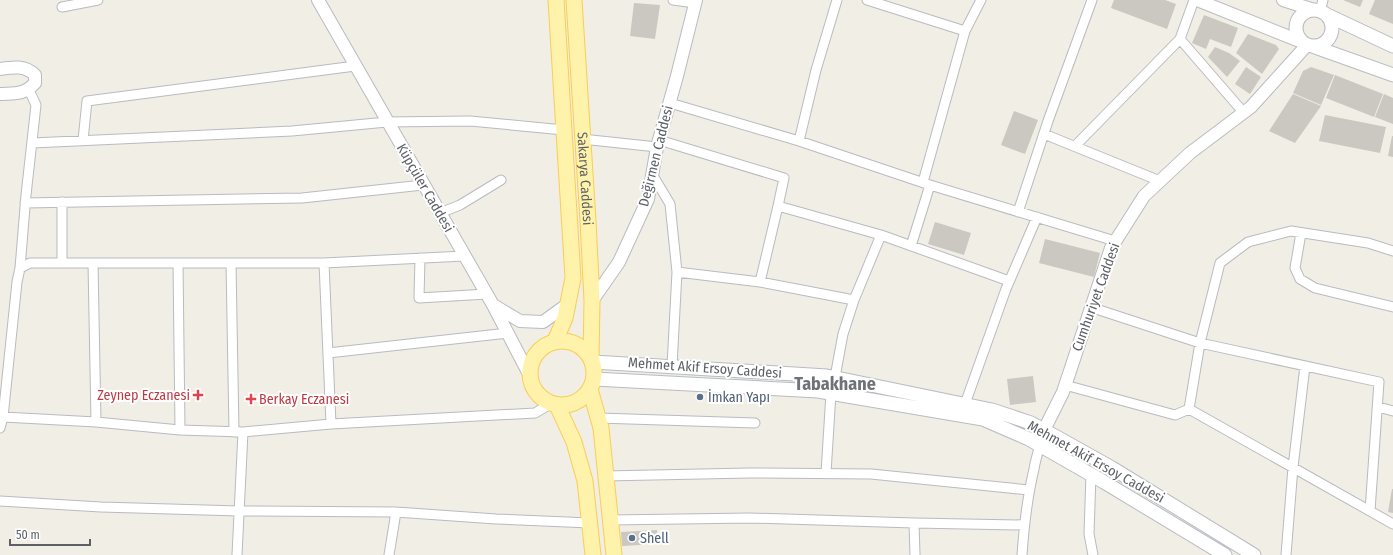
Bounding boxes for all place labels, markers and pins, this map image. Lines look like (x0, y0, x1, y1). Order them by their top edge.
place label: Zeynep Eczanesi (97, 387, 190, 404)
place label: İmkan Yapı (708, 389, 770, 406)
marker: Zeynep Eczanesi (193, 390, 203, 400)
place label: Berkay Eczanesi (259, 391, 349, 408)
marker: İmkan Yapı (695, 392, 705, 402)
marker: Berkay Eczanesi (246, 394, 256, 404)
place label: Shell (640, 530, 669, 547)
marker: Shell (627, 533, 637, 543)

